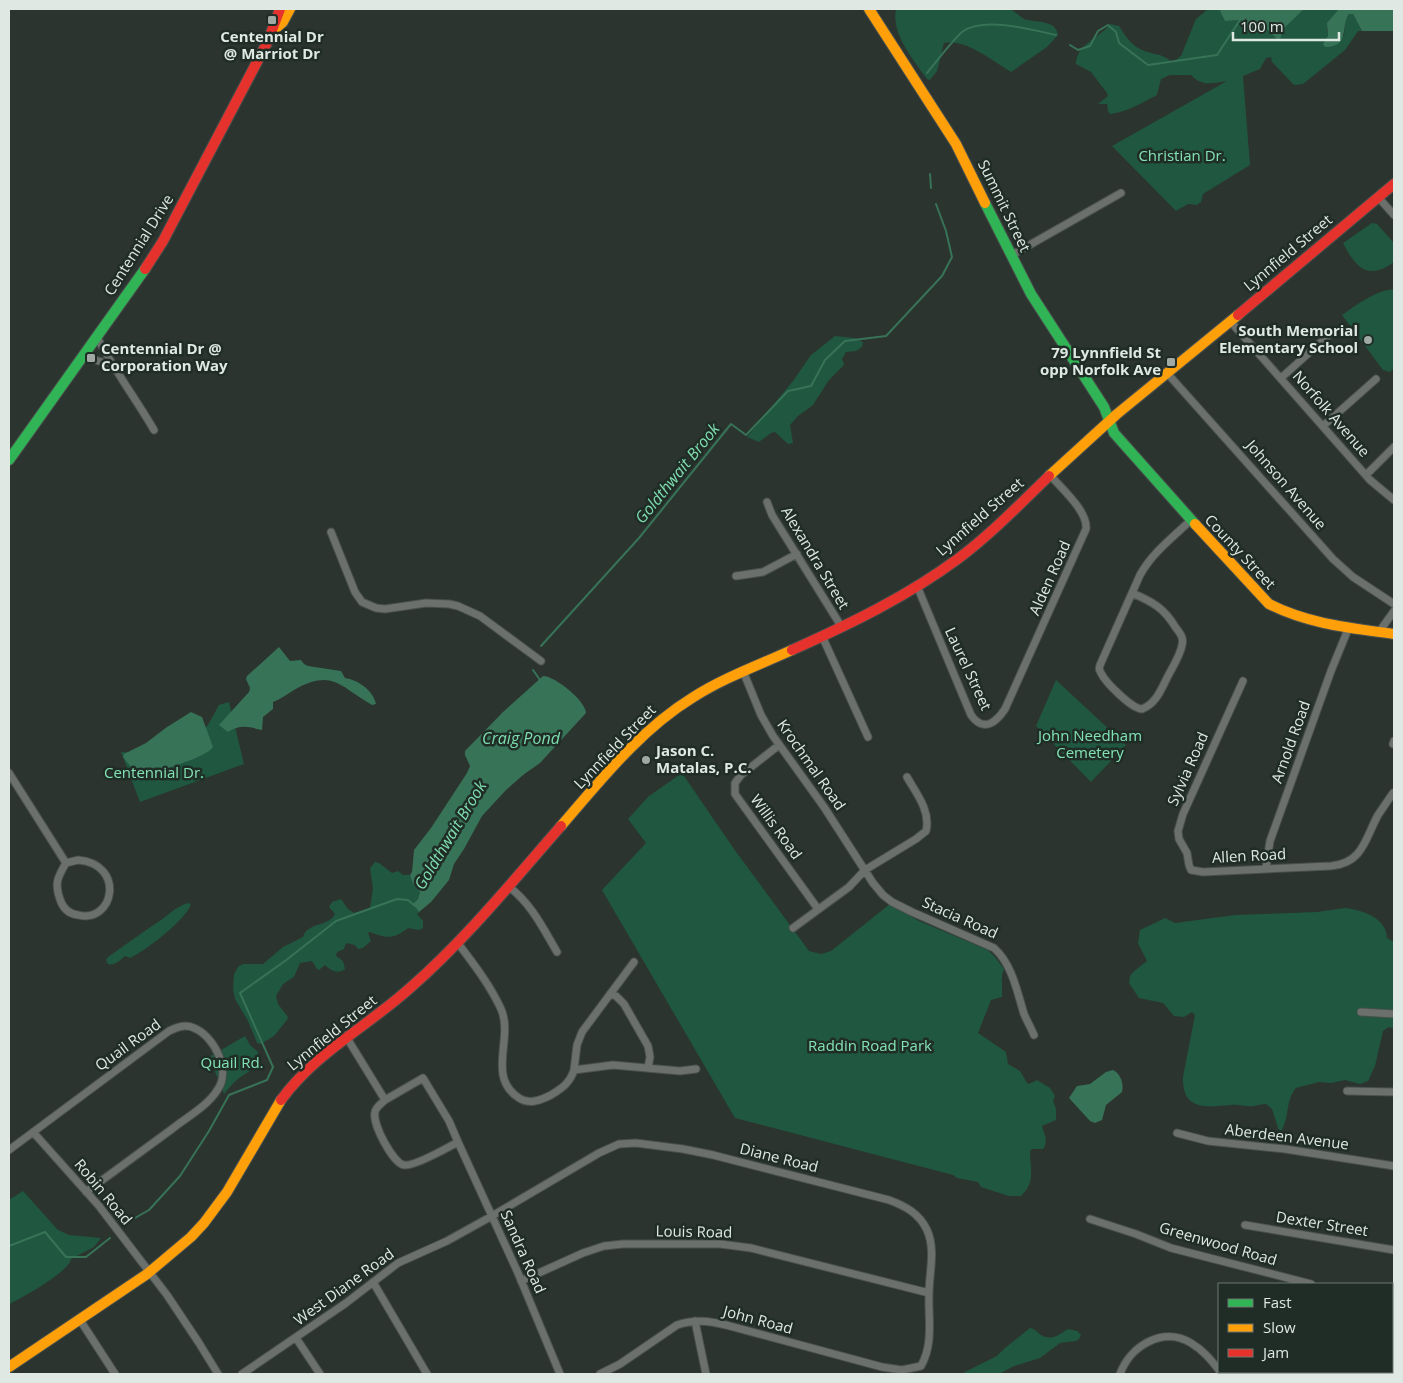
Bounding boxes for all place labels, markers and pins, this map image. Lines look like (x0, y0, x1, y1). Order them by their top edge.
marker: Centennial Dr @ Marriot Dr (266, 14, 278, 26)
place label: Centennial Dr @ Marriot Dr (220, 26, 324, 63)
place label: South Memorial Elementary School (1219, 320, 1358, 357)
marker: South Memorial Elementary School (1362, 334, 1374, 346)
place label: Centennial Dr @ Corporation Way (101, 338, 228, 375)
place label: 79 Lynnfield St opp Norfolk Ave (1040, 342, 1161, 379)
marker: Centennial Dr @ Corporation Way (85, 352, 97, 364)
marker: 79 Lynnfield St opp Norfolk Ave (1165, 356, 1177, 368)
place label: Jason C. Matalas, P.C. (654, 740, 752, 777)
marker: Jason C. Matalas, P.C. (640, 754, 652, 766)

